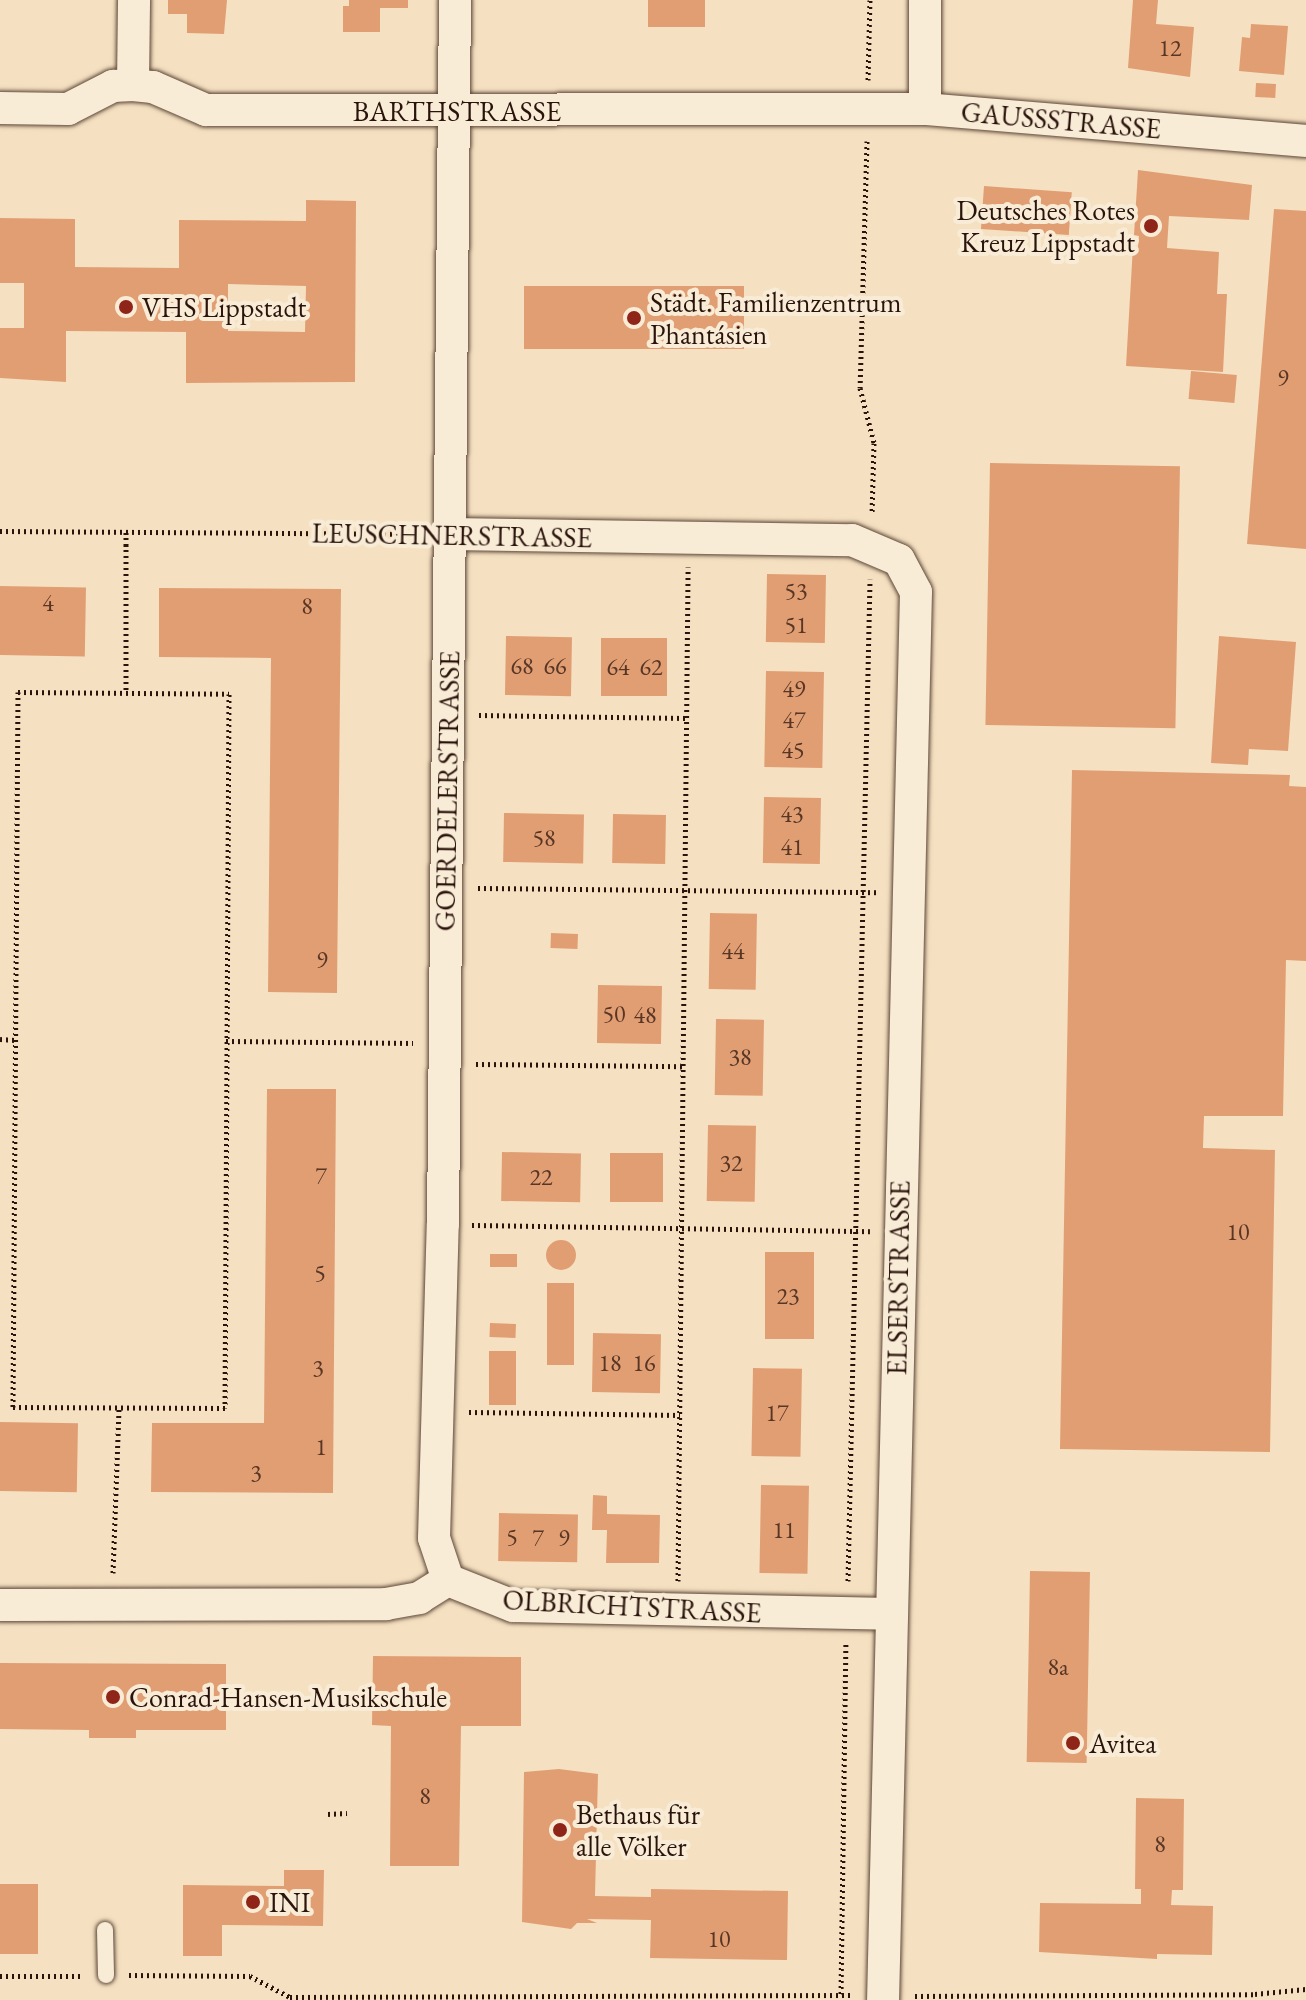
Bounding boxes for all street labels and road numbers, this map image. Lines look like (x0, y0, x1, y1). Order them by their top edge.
street label: BARTHSTRASSE (353, 94, 561, 128)
street label: GAUSSSTRASSE (960, 95, 1162, 145)
street label: LEUSCHNERSTRASSE (312, 516, 592, 554)
street label: GOERDELERSTRASSE (428, 650, 466, 932)
street label: ELSERSTRASSE (880, 1180, 916, 1376)
street label: OLBRICHTSTRASSE (502, 1582, 762, 1630)

